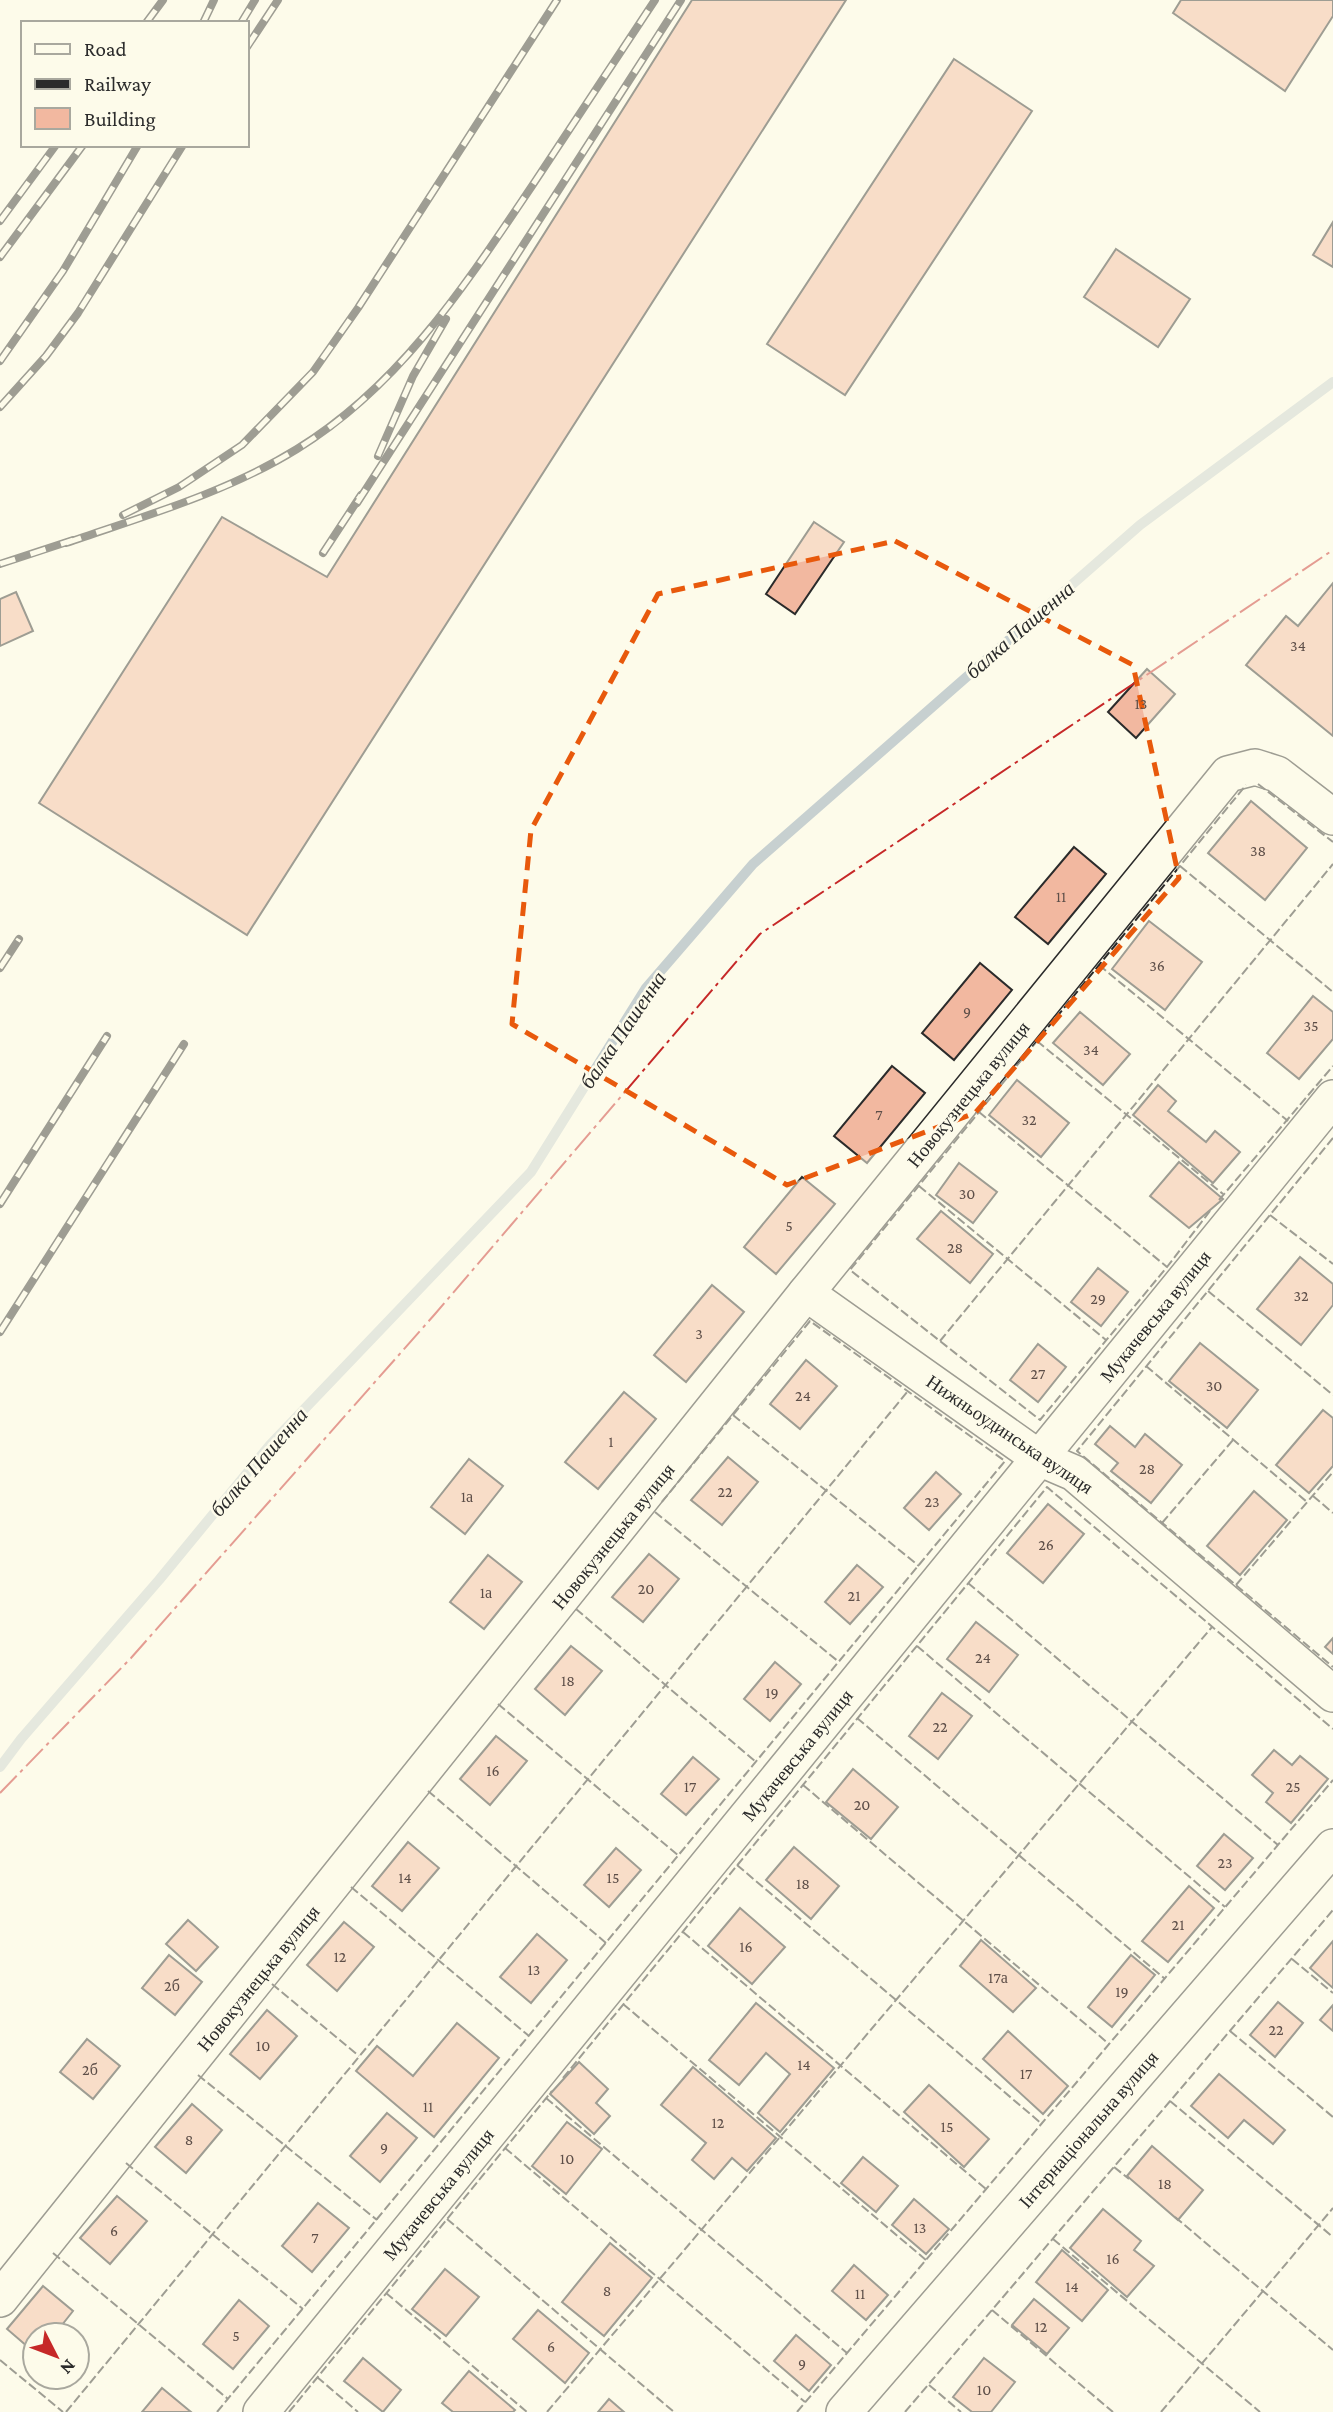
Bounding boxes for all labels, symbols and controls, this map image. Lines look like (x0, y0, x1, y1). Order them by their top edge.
legend (21, 21, 248, 147)
text: Road (84, 37, 127, 61)
text: Railway (84, 72, 151, 96)
text: Building (84, 107, 156, 131)
water label: балка Пашенна (961, 576, 1079, 684)
house number: 34 (1290, 637, 1306, 654)
house number: 13 (1135, 695, 1147, 712)
house number: 38 (1250, 842, 1266, 859)
house number: 11 (1056, 888, 1066, 905)
house number: 36 (1149, 957, 1165, 974)
water label: балка Пашенна (575, 967, 671, 1093)
house number: 9 (963, 1003, 971, 1020)
street label: Новокузнецька вулиця (903, 1017, 1034, 1171)
house number: 35 (1303, 1017, 1319, 1034)
house number: 34 (1083, 1041, 1099, 1058)
house number: 7 (875, 1106, 883, 1123)
house number: 32 (1021, 1111, 1037, 1128)
house number: 30 (959, 1185, 975, 1202)
house number: 5 (785, 1217, 793, 1234)
house number: 28 (947, 1239, 963, 1256)
street label: Мукачевська вулиця (1096, 1246, 1215, 1386)
house number: 32 (1293, 1287, 1309, 1304)
house number: 29 (1090, 1290, 1106, 1307)
house number: 3 (695, 1325, 703, 1342)
house number: 27 (1031, 1365, 1046, 1382)
street label: Нижньоудинська вулиця (922, 1371, 1097, 1498)
house number: 30 (1206, 1377, 1222, 1394)
house number: 24 (795, 1387, 811, 1404)
water label: балка Пашенна (205, 1403, 313, 1521)
house number: 1 (608, 1433, 614, 1450)
street label: Новокузнецька вулиця (548, 1459, 679, 1613)
house number: 28 (1139, 1460, 1155, 1477)
house number: 22 (717, 1483, 733, 1500)
house number: 1а (461, 1488, 473, 1505)
house number: 23 (924, 1493, 940, 1510)
house number: 26 (1038, 1536, 1054, 1553)
house number: 20 (638, 1580, 654, 1597)
house number: 1а (480, 1584, 492, 1601)
house number: 21 (848, 1587, 860, 1604)
house number: 24 (975, 1649, 991, 1666)
house number: 18 (561, 1672, 575, 1689)
house number: 19 (765, 1684, 779, 1701)
street label: Мукачевська вулиця (738, 1685, 857, 1825)
house number: 22 (932, 1718, 948, 1735)
house number: 16 (486, 1762, 500, 1779)
house number: 17 (684, 1778, 697, 1795)
house number: 25 (1285, 1778, 1301, 1795)
house number: 20 (854, 1796, 870, 1813)
house number: 23 (1217, 1854, 1233, 1871)
house number: 14 (398, 1869, 412, 1886)
house number: 15 (607, 1869, 619, 1886)
house number: 18 (796, 1875, 810, 1892)
street label: Новокузнецька вулиця (193, 1901, 324, 2055)
house number: 21 (1172, 1916, 1184, 1933)
house number: 16 (739, 1938, 753, 1955)
house number: 12 (334, 1948, 347, 1965)
house number: 13 (528, 1961, 540, 1978)
house number: 17а (988, 1969, 1008, 1986)
house number: 2б (164, 1977, 180, 1994)
house number: 19 (1115, 1983, 1129, 2000)
house number: 22 (1268, 2021, 1284, 2038)
house number: 10 (256, 2037, 270, 2054)
street label: Інтернаціональна вулиця (1015, 2046, 1162, 2212)
house number: 14 (797, 2056, 811, 2073)
house number: 2б (82, 2061, 98, 2078)
house number: 17 (1020, 2065, 1033, 2082)
house number: 11 (423, 2098, 433, 2115)
house number: 12 (712, 2114, 725, 2131)
house number: 15 (941, 2118, 953, 2135)
street label: Мукачевська вулиця (379, 2124, 498, 2264)
house number: 8 (185, 2131, 193, 2148)
house number: 9 (380, 2139, 388, 2156)
house number: 10 (560, 2150, 574, 2167)
house number: 18 (1158, 2175, 1172, 2192)
house number: 13 (914, 2219, 926, 2236)
house number: 6 (110, 2222, 118, 2239)
house number: 7 (311, 2229, 319, 2246)
house number: 16 (1106, 2250, 1120, 2267)
house number: 14 (1065, 2278, 1079, 2295)
house number: 8 (603, 2282, 611, 2299)
house number: 11 (855, 2285, 865, 2302)
house number: 12 (1035, 2318, 1048, 2335)
north arrow (21, 2321, 91, 2391)
house number: 5 (232, 2327, 240, 2344)
house number: 6 (547, 2338, 555, 2355)
text: N (56, 2355, 80, 2379)
house number: 9 (798, 2355, 806, 2372)
house number: 10 (977, 2381, 991, 2398)

